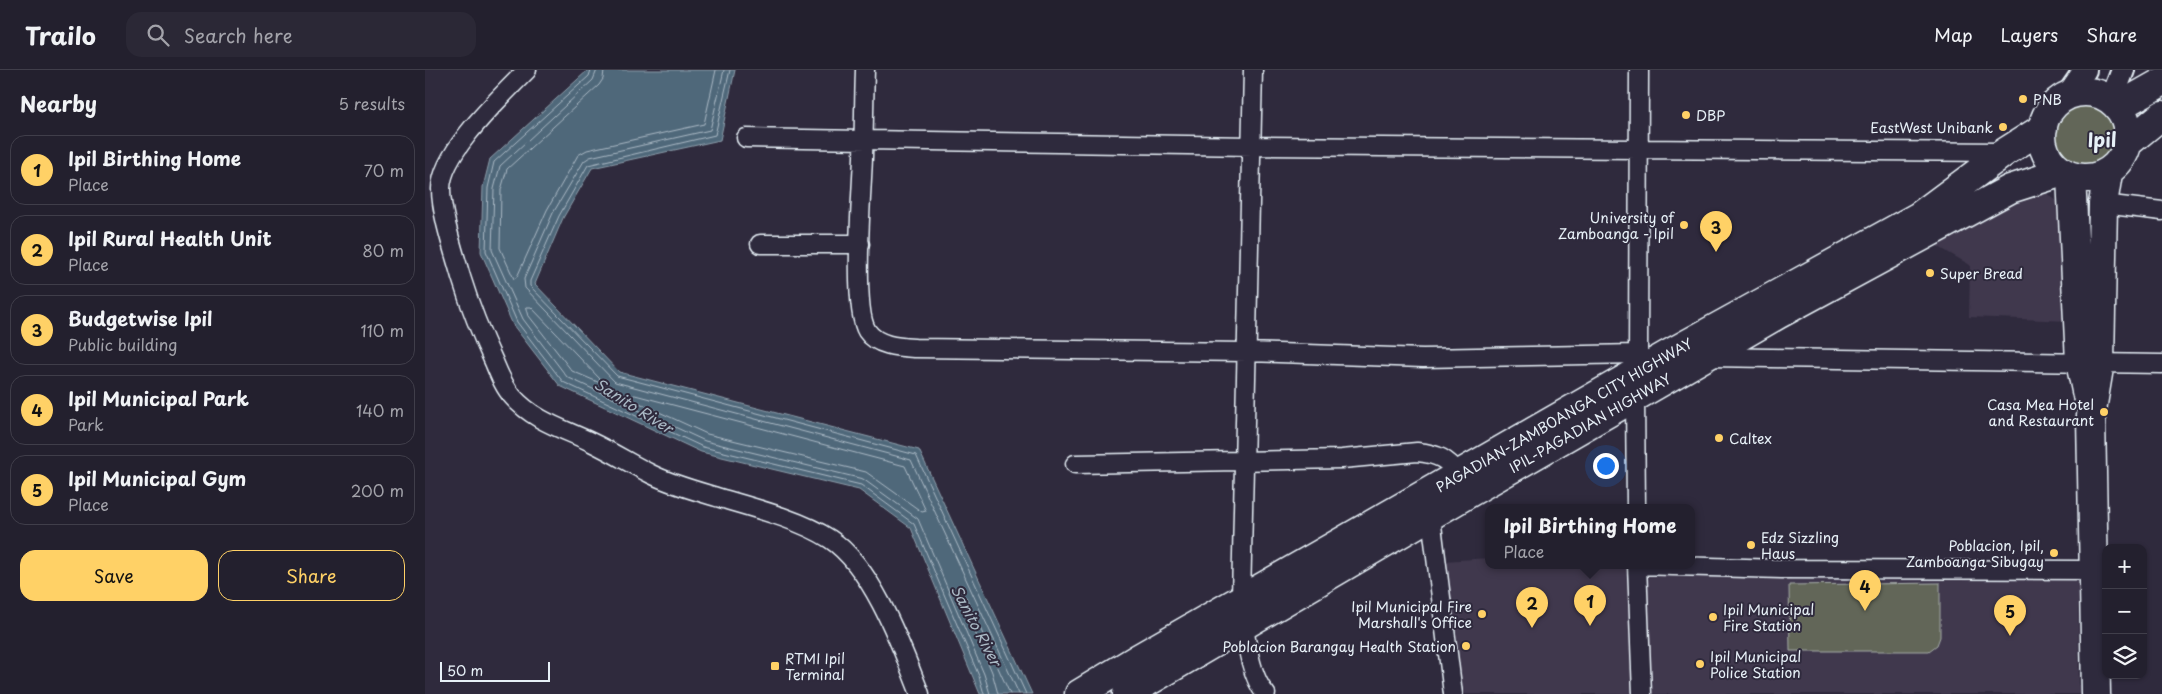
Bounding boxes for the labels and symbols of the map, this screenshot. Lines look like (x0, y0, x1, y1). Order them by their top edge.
place label: PNB (2033, 89, 2062, 110)
marker: PNB (2017, 93, 2029, 105)
place label: DBP (1696, 105, 1725, 126)
marker: DBP (1680, 109, 1692, 121)
place label: EastWest Unibank (1870, 117, 1993, 138)
marker: EastWest Unibank (1997, 121, 2009, 133)
district label: Ipil (2087, 125, 2117, 153)
place label: University of Zamboanga - Ipil (1558, 207, 1675, 244)
pin: 3 (1700, 211, 1732, 252)
marker: University of Zamboanga - Ipil (1678, 219, 1690, 231)
place label: Super Bread (1940, 263, 2023, 284)
marker: Super Bread (1924, 267, 1936, 279)
street label: PAGADIAN-ZAMBOANGA CITY HIGHWAY (1432, 333, 1696, 497)
street label: IPIL-PAGADIAN HIGHWAY (1505, 368, 1675, 478)
water label: Sanito River (590, 372, 680, 439)
place label: Casa Mea Hotel and Restaurant (1987, 394, 2094, 431)
marker: Casa Mea Hotel and Restaurant (2098, 406, 2110, 418)
place label: Caltex (1729, 428, 1772, 449)
marker: Caltex (1713, 432, 1725, 444)
your location (1593, 453, 1619, 479)
place label: Edz Sizzling Haus (1761, 527, 1839, 564)
place label: Poblacion, Ipil, Zamboanga Sibugay (1906, 535, 2044, 572)
marker: Edz Sizzling Haus (1745, 539, 1757, 551)
marker: Poblacion, Ipil, Zamboanga Sibugay (2048, 547, 2060, 559)
pin: 4 (1849, 570, 1881, 611)
water label: Sanito River (946, 580, 1009, 671)
pin: 1 (1574, 585, 1606, 626)
pin: 2 (1516, 587, 1548, 628)
pin: 5 (1994, 595, 2026, 636)
place label: Ipil Municipal Fire Marshall's Office (1351, 596, 1472, 633)
place label: Ipil Municipal Fire Station (1723, 599, 1814, 636)
marker: Ipil Municipal Fire Marshall's Office (1476, 608, 1488, 620)
marker: Ipil Municipal Fire Station (1707, 611, 1719, 623)
place label: Poblacion Barangay Health Station (1222, 636, 1456, 657)
marker: Poblacion Barangay Health Station (1460, 640, 1472, 652)
place label: Ipil Municipal Police Station (1710, 646, 1801, 683)
place label: RTMI Ipil Terminal (785, 648, 845, 685)
marker: Ipil Municipal Police Station (1694, 658, 1706, 670)
scale bar (440, 659, 550, 682)
marker: RTMI Ipil Terminal (769, 660, 781, 672)

